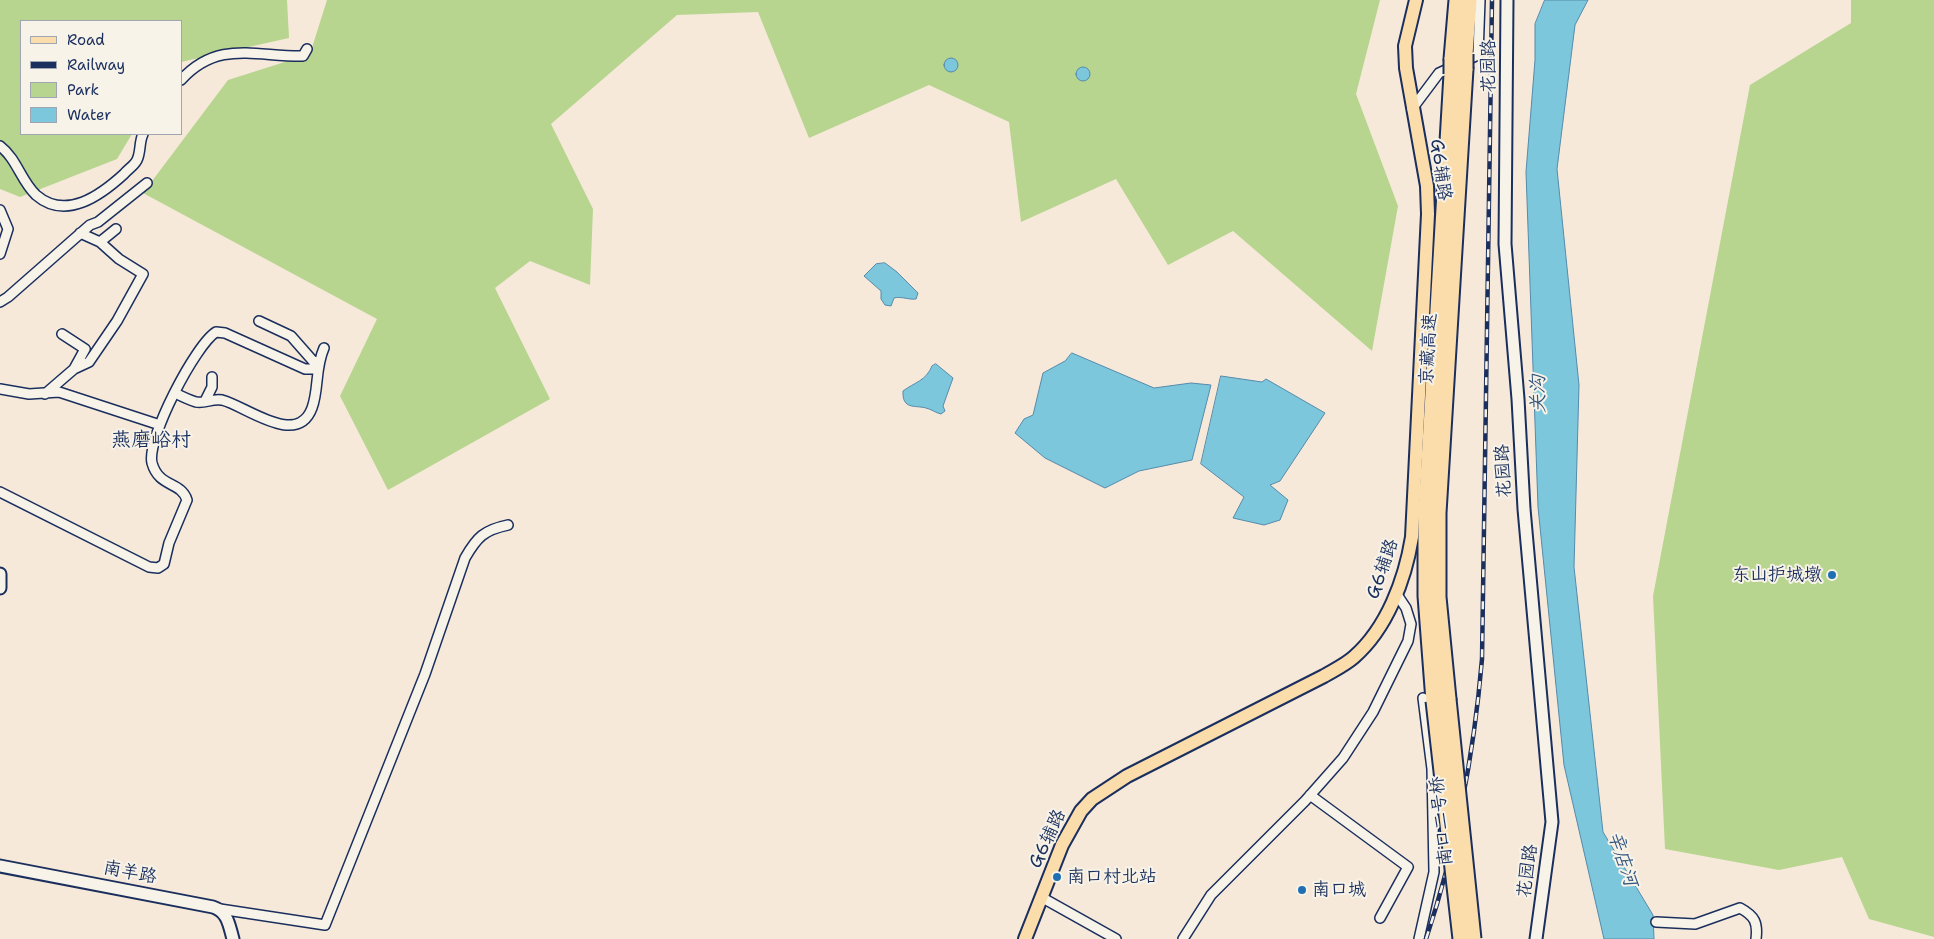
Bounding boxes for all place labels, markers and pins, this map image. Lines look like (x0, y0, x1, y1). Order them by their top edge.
place label: 东山护城墩 (1732, 564, 1822, 586)
marker: 东山护城墩 (1826, 569, 1838, 581)
place label: 南口村北站 (1067, 866, 1157, 888)
marker: 南口村北站 (1051, 871, 1063, 883)
place label: 南口城 (1312, 879, 1366, 901)
marker: 南口城 (1296, 884, 1308, 896)

